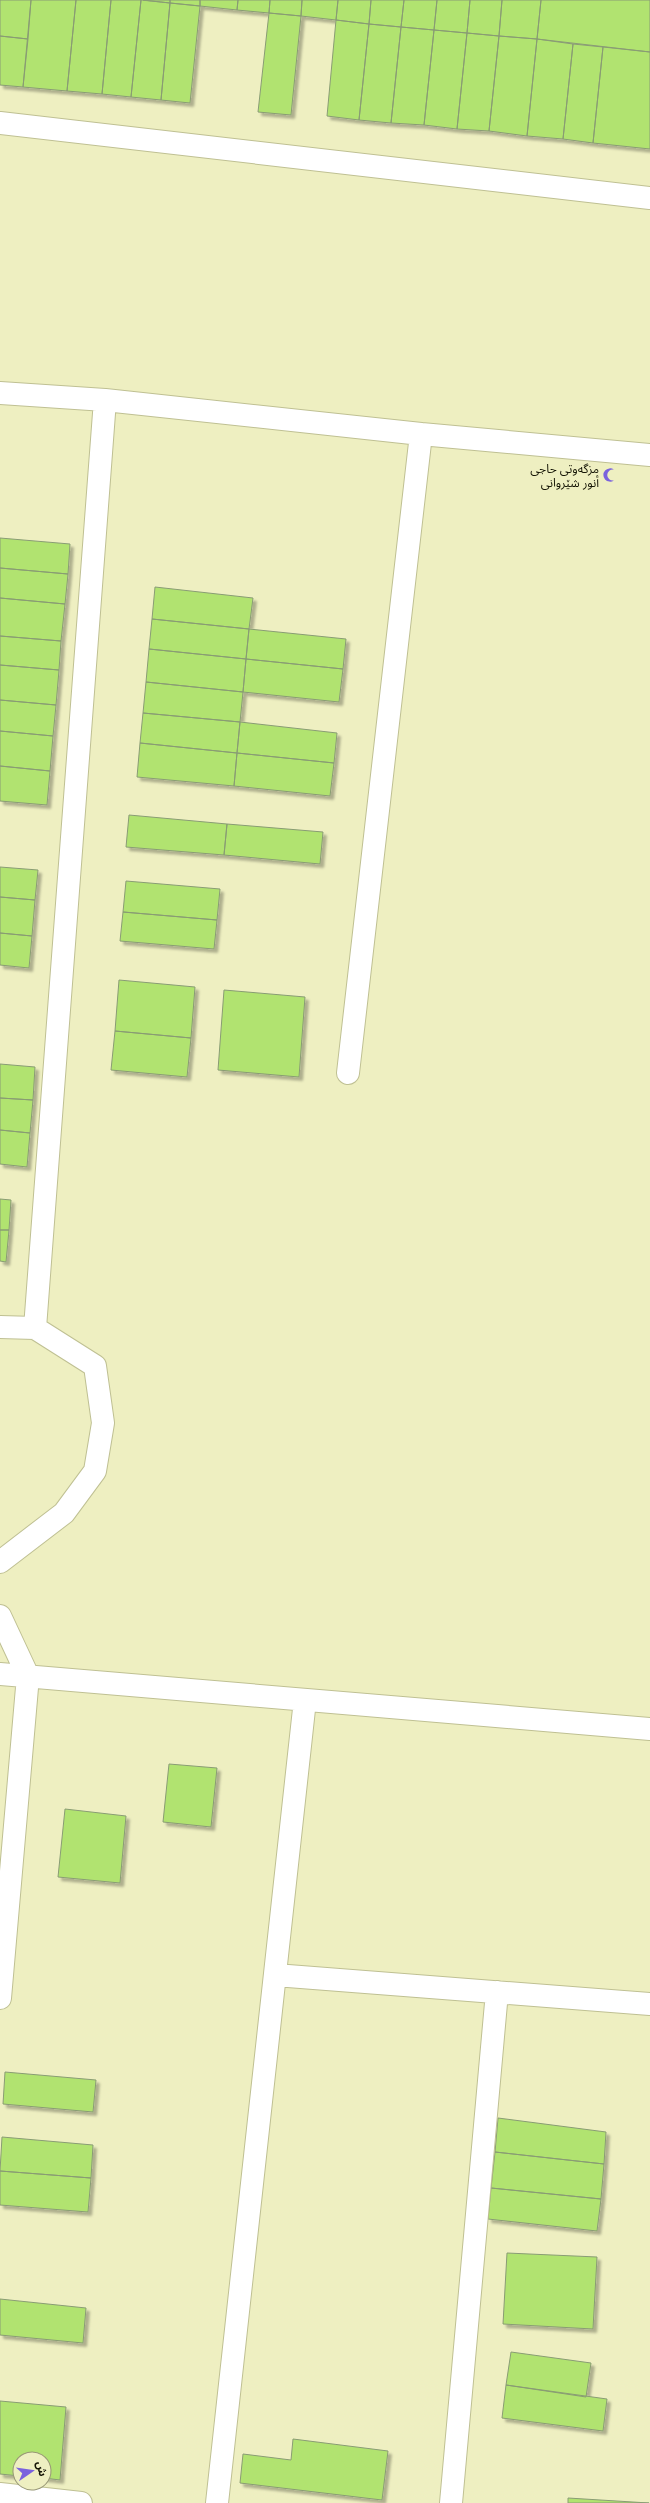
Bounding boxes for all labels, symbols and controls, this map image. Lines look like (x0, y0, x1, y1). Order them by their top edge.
place label: مزگەوتی حاجی أنور شێروانی (530, 461, 599, 490)
mosque icon: مزگەوتی حاجی أنور شێروانی (602, 467, 618, 483)
north arrow (12, 2451, 52, 2491)
text: ش (33, 2460, 50, 2478)

